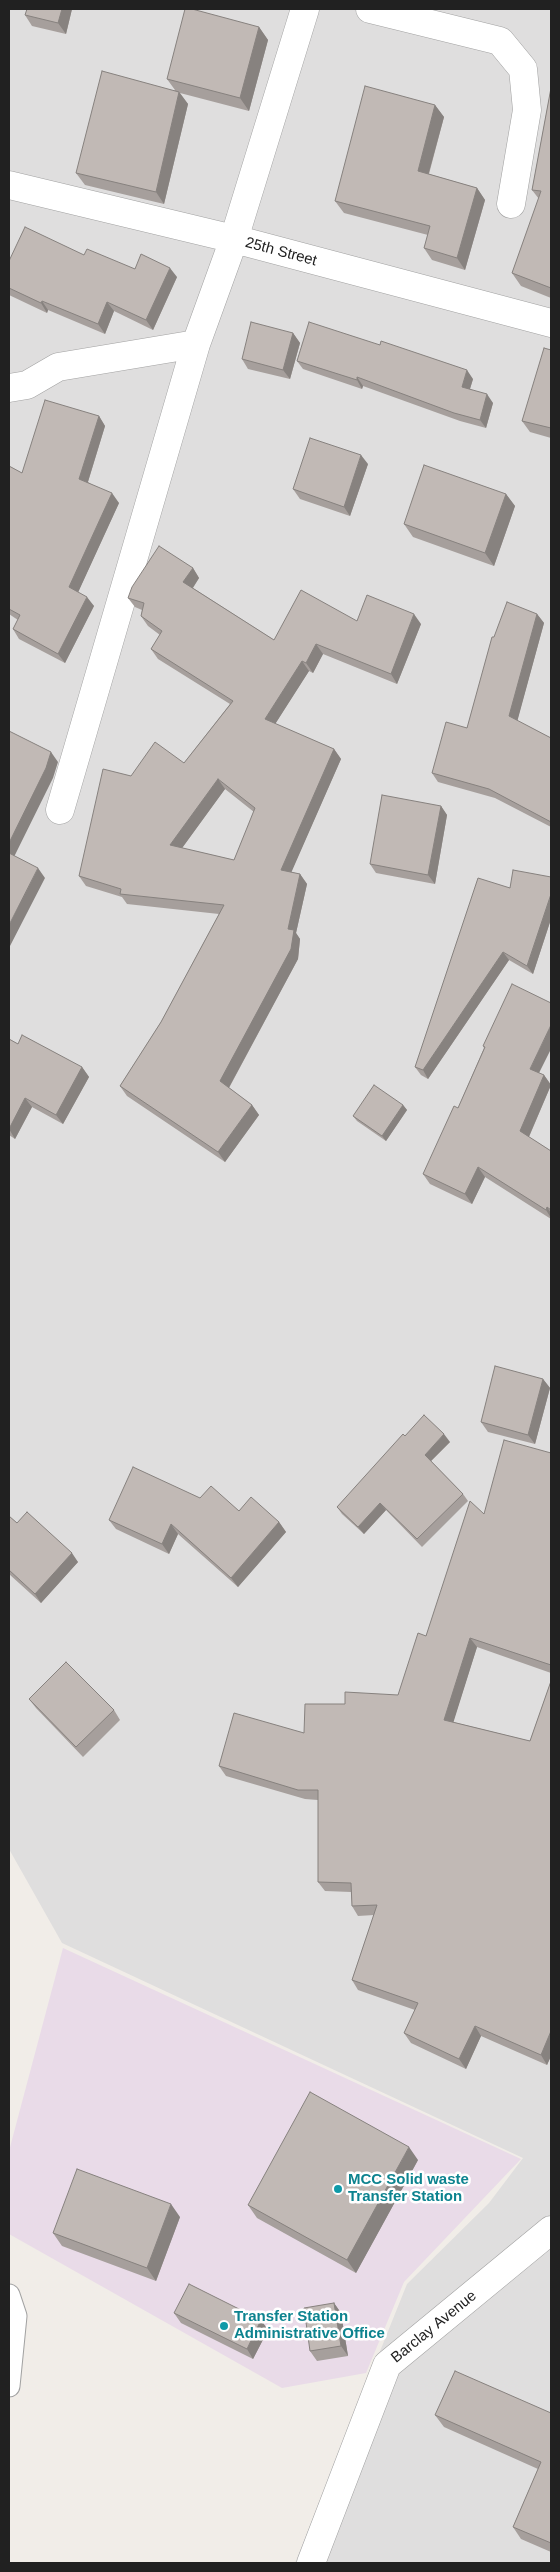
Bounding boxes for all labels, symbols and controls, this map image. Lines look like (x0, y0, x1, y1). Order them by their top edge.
street label: 25th Street (243, 234, 319, 270)
place label: MCC Solid waste Transfer Station (348, 2171, 469, 2206)
marker: MCC Solid waste Transfer Station (332, 2183, 344, 2195)
street label: Barclay Avenue (388, 2287, 480, 2367)
place label: Transfer Station Administrative Office (234, 2308, 385, 2343)
marker: Transfer Station Administrative Office (218, 2320, 230, 2332)

